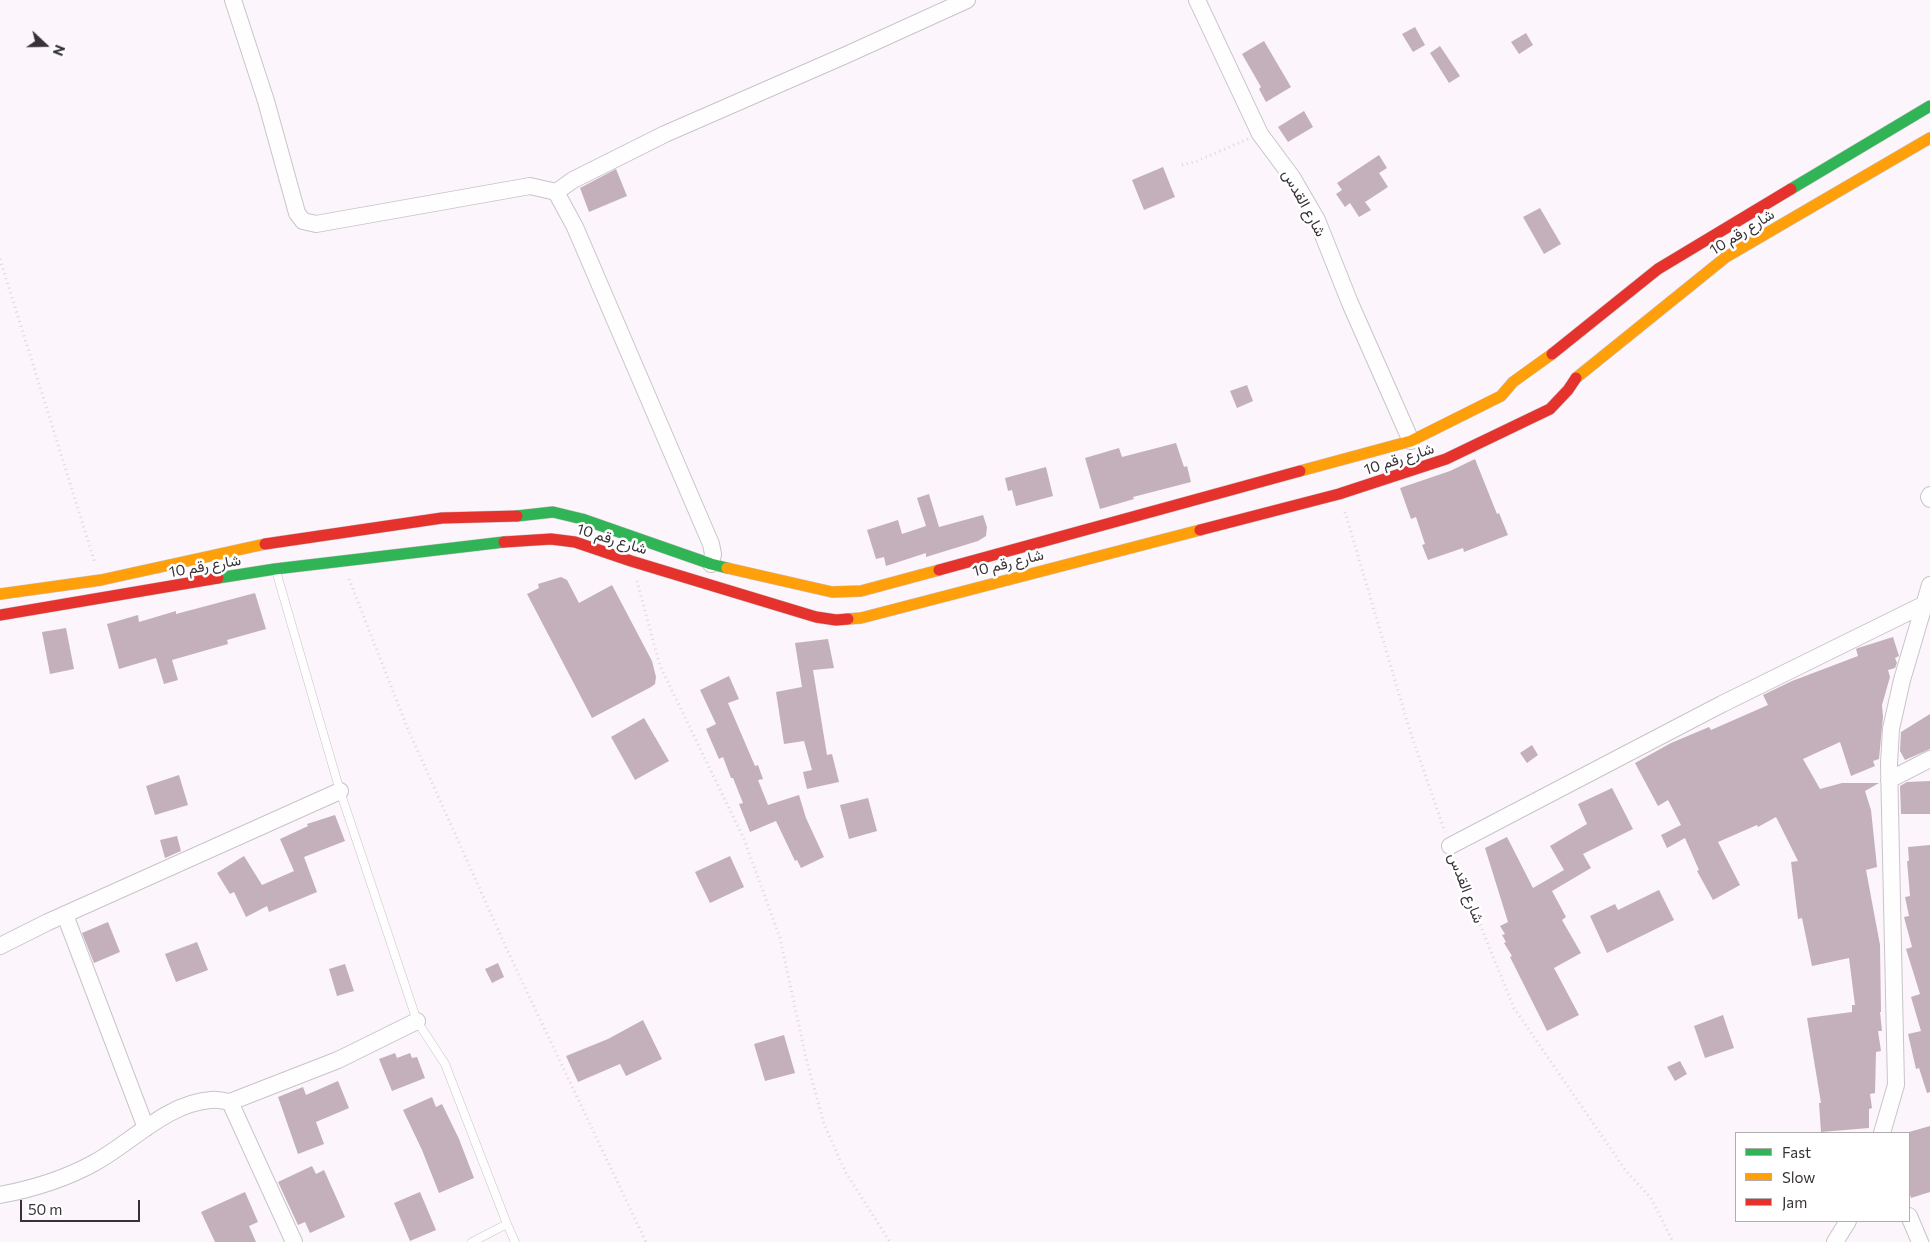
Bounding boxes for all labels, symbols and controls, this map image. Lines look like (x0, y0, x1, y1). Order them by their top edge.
north arrow (20, 20, 70, 70)
text: N (50, 43, 69, 59)
street label: شارع القدس (1278, 166, 1330, 240)
street label: شارع رقم 10 (1706, 205, 1778, 259)
street label: شارع رقم 10 (1362, 439, 1436, 479)
street label: شارع رقم 10 (575, 520, 649, 558)
street label: شارع رقم 10 (971, 545, 1045, 581)
street label: شارع رقم 10 (168, 551, 242, 581)
street label: شارع القدس (1444, 850, 1488, 926)
legend (1735, 1132, 1910, 1222)
text: Fast (1782, 1143, 1811, 1161)
text: Slow (1782, 1168, 1815, 1186)
scale bar (22, 1190, 142, 1222)
text: Jam (1782, 1193, 1807, 1211)
text: 50 m (28, 1200, 62, 1218)

